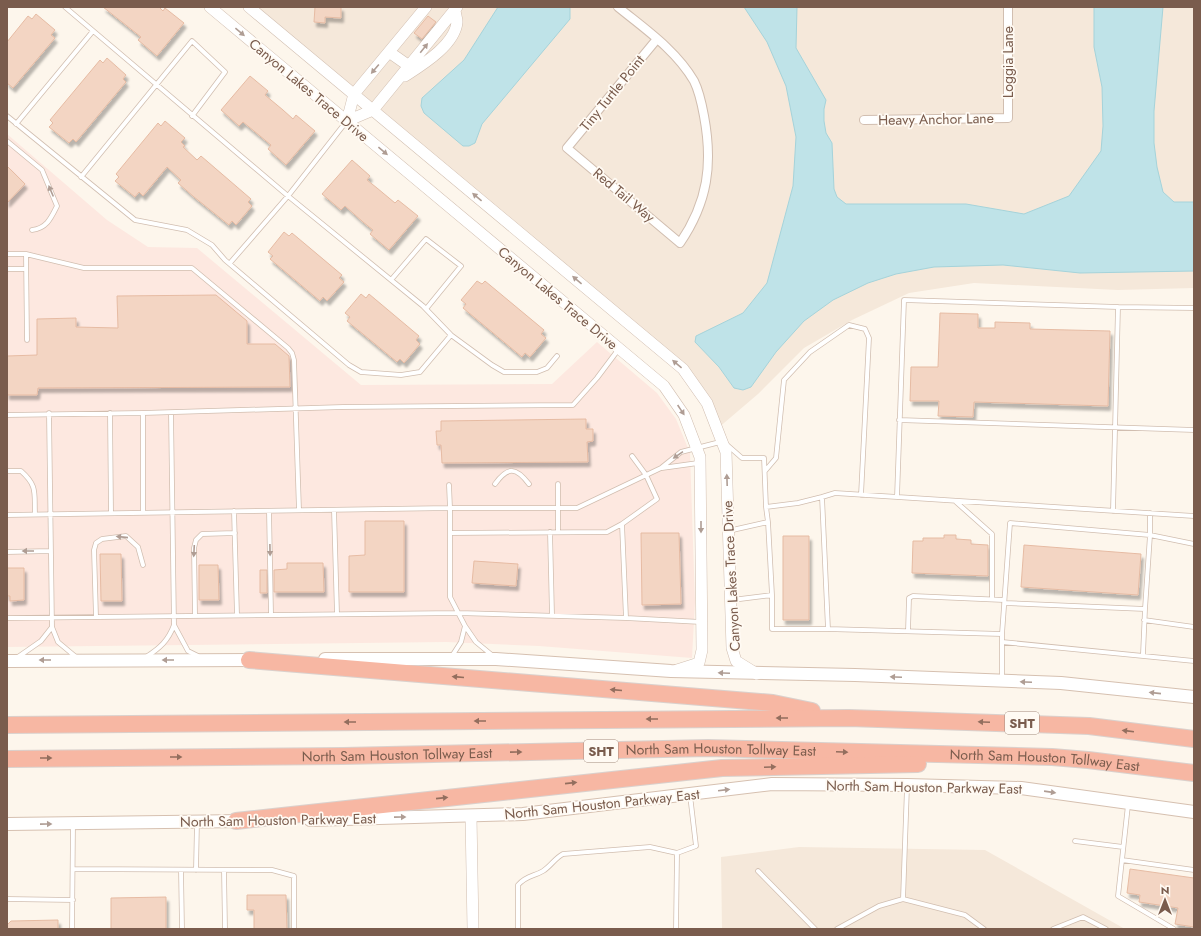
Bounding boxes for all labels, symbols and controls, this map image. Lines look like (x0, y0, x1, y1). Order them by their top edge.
street label: Loggia Lane (998, 26, 1018, 98)
one-way arrow (234, 27, 245, 36)
street label: Canyon Lakes Trace Drive (245, 34, 373, 146)
one-way arrow (419, 42, 428, 53)
street label: Tiny Turtle Point (575, 50, 649, 135)
one-way arrow (370, 64, 379, 75)
street label: Heavy Anchor Lane (878, 108, 994, 130)
one-way arrow (377, 146, 388, 155)
street label: Red Tail Way (589, 163, 660, 227)
one-way arrow (48, 186, 54, 197)
one-way arrow (472, 193, 483, 201)
street label: Canyon Lakes Trace Drive (494, 242, 622, 354)
one-way arrow (572, 276, 582, 285)
one-way arrow (671, 359, 682, 368)
one-way arrow (677, 405, 685, 415)
one-way arrow (673, 451, 684, 459)
one-way arrow (723, 474, 730, 486)
street label: Canyon Lakes Trace Drive (717, 500, 745, 652)
one-way arrow (697, 521, 704, 533)
one-way arrow (116, 534, 128, 540)
one-way arrow (266, 544, 273, 556)
one-way arrow (191, 545, 198, 558)
one-way arrow (21, 548, 34, 554)
one-way arrow (38, 657, 51, 663)
one-way arrow (161, 657, 174, 663)
one-way arrow (717, 670, 730, 676)
one-way arrow (452, 674, 464, 681)
one-way arrow (889, 674, 902, 680)
one-way arrow (1019, 679, 1032, 685)
one-way arrow (610, 687, 622, 694)
one-way arrow (1149, 690, 1161, 696)
road number: SHT (1005, 712, 1039, 734)
one-way arrow (775, 715, 788, 721)
one-way arrow (645, 716, 658, 722)
one-way arrow (473, 718, 486, 724)
one-way arrow (343, 719, 356, 725)
one-way arrow (977, 719, 990, 725)
one-way arrow (1122, 728, 1134, 734)
street label: North Sam Houston Tollway East (626, 738, 817, 761)
road number: SHT (584, 740, 618, 762)
street label: North Sam Houston Tollway East (302, 743, 493, 766)
street label: North Sam Houston Tollway East (949, 744, 1141, 776)
one-way arrow (510, 749, 523, 755)
one-way arrow (836, 749, 849, 755)
one-way arrow (170, 754, 183, 760)
one-way arrow (40, 755, 53, 761)
one-way arrow (764, 763, 776, 770)
street label: North Sam Houston Parkway East (826, 775, 1023, 799)
one-way arrow (565, 780, 577, 787)
street label: North Sam Houston Parkway East (503, 784, 701, 824)
one-way arrow (718, 787, 730, 793)
one-way arrow (1044, 788, 1056, 795)
one-way arrow (436, 795, 448, 801)
street label: North Sam Houston Parkway East (180, 808, 377, 832)
one-way arrow (394, 814, 406, 821)
one-way arrow (40, 820, 52, 827)
north arrow (1145, 880, 1185, 920)
text: N (1161, 882, 1169, 898)

